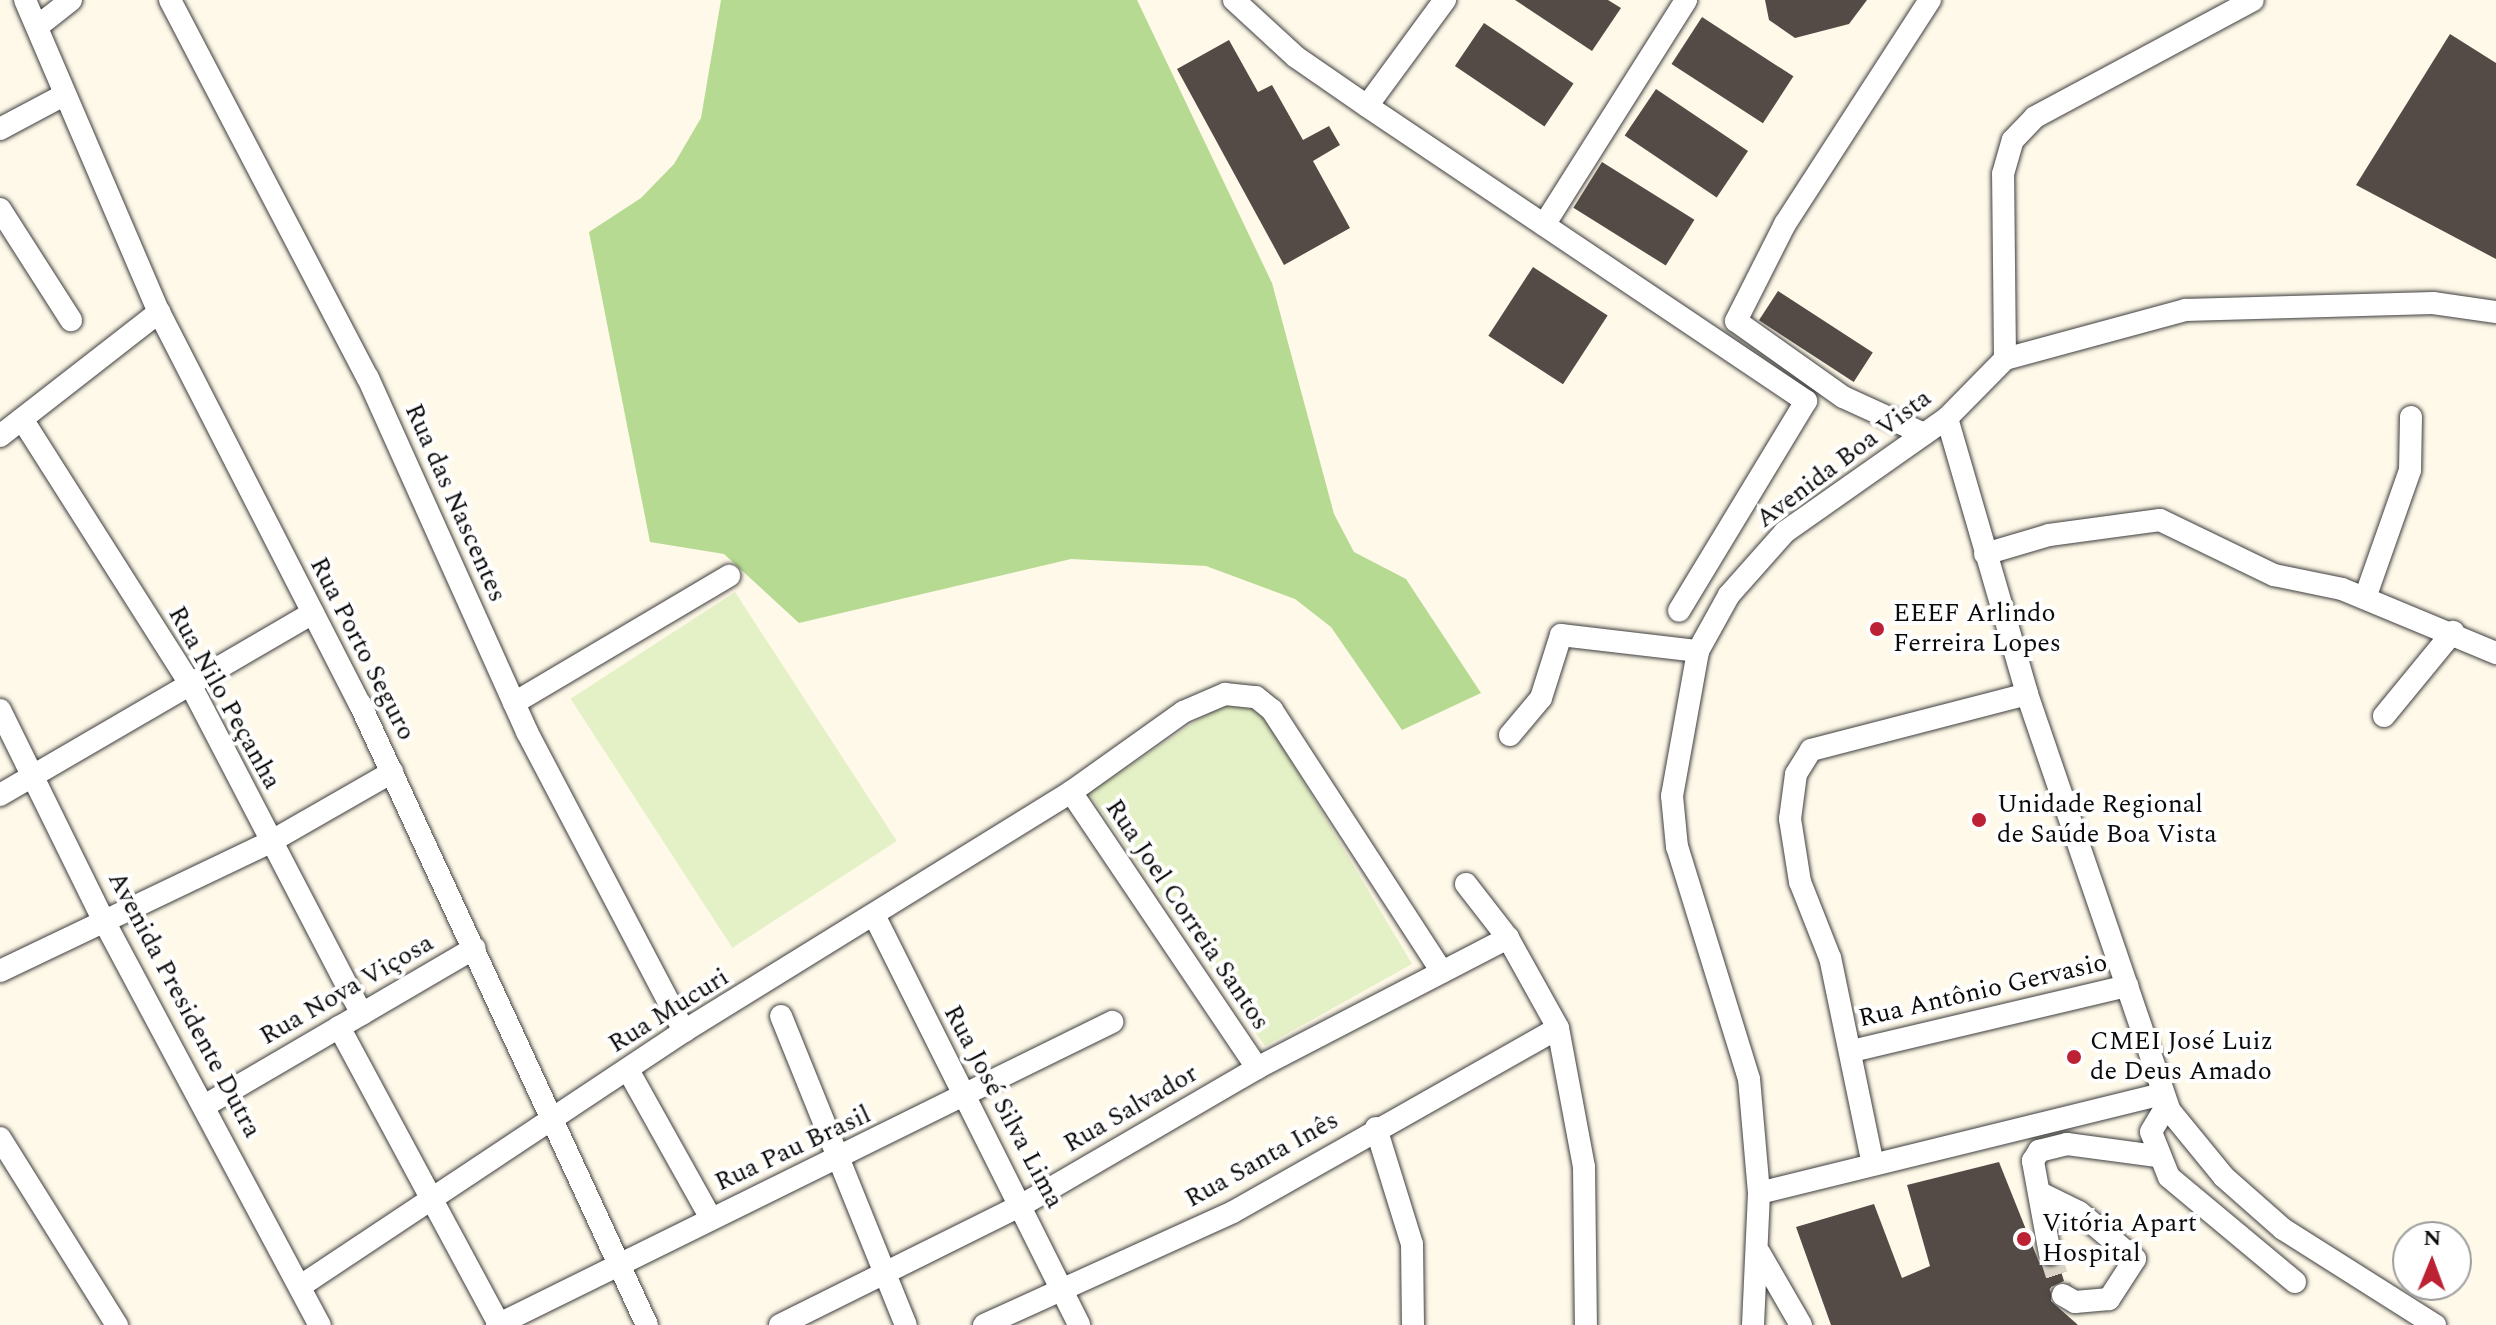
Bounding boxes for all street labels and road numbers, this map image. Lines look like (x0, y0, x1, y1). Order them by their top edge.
street label: Avenida Boa Vista (1750, 383, 1938, 535)
street label: Rua das Nascentes (397, 399, 513, 607)
street label: Rua Porto Seguro (302, 552, 422, 746)
street label: Rua Nilo Peçanha (161, 601, 287, 795)
street label: Rua Joel Correia Santos (1098, 794, 1276, 1036)
street label: Avenida Presidente Dutra (100, 867, 268, 1143)
street label: Rua Nova Viçosa (255, 928, 439, 1052)
street label: Rua Antônio Gervasio (1856, 947, 2110, 1035)
street label: Rua Mucuri (603, 962, 735, 1060)
street label: Rua José Silva Lima (936, 1000, 1070, 1214)
street label: Rua Salvador (1058, 1058, 1204, 1160)
street label: Rua Pau Brasil (710, 1099, 876, 1199)
street label: Rua Santa Inês (1180, 1105, 1344, 1215)

